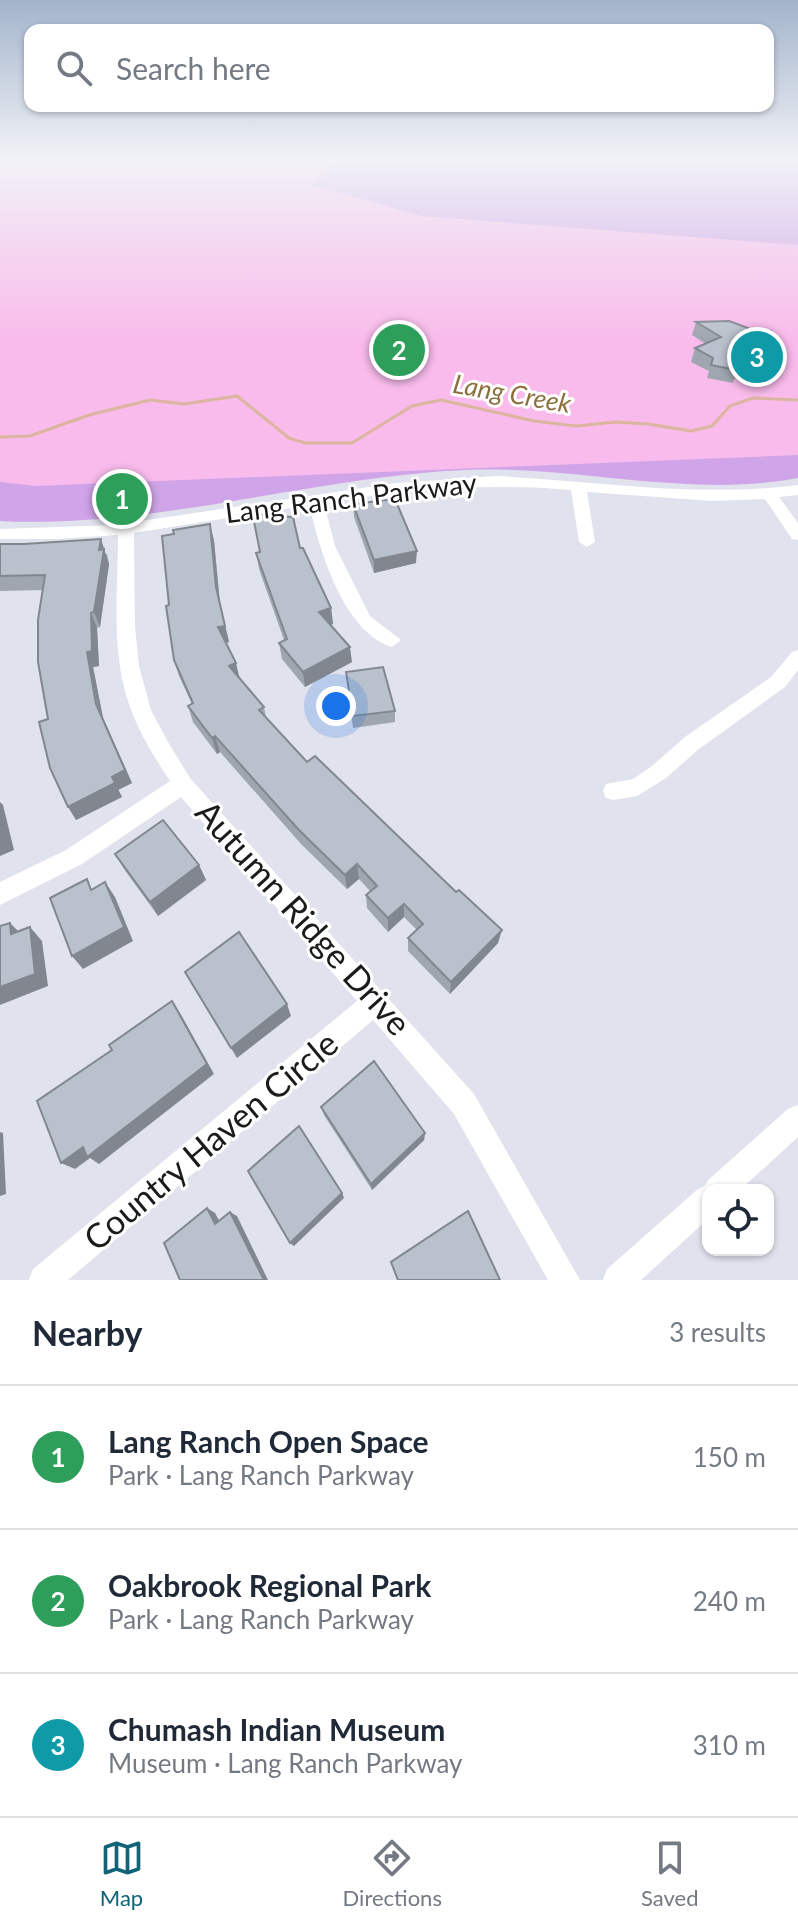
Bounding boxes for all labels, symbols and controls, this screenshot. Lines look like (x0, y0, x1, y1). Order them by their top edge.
search box (24, 24, 774, 112)
icon: search (52, 46, 96, 90)
text: Search here (116, 50, 271, 86)
pin: 2 (373, 320, 425, 380)
pin: 3 (731, 327, 783, 387)
water label: Lang Creek (451, 367, 574, 419)
street label: Lang Ranch Parkway (223, 465, 479, 529)
pin: 1 (96, 469, 148, 529)
your location (316, 686, 356, 726)
street label: Autumn Ridge Drive (188, 791, 420, 1043)
street label: Country Haven Circle (75, 1022, 345, 1258)
map controls (702, 1184, 774, 1256)
button: locate (702, 1184, 774, 1256)
text: Nearby (32, 1312, 143, 1353)
text: 3 results (669, 1316, 766, 1348)
text: Lang Ranch Open Space (108, 1423, 429, 1459)
text: 1 (50, 1441, 66, 1473)
text: 150 m (693, 1441, 766, 1473)
text: Park · Lang Ranch Parkway (108, 1459, 414, 1491)
text: Oakbrook Regional Park (108, 1567, 431, 1603)
text: 2 (50, 1585, 66, 1617)
text: 240 m (693, 1585, 766, 1617)
text: Park · Lang Ranch Parkway (108, 1603, 414, 1635)
text: Chumash Indian Museum (108, 1711, 445, 1747)
text: 3 (50, 1729, 66, 1761)
text: 310 m (693, 1729, 766, 1761)
text: Museum · Lang Ranch Parkway (108, 1747, 462, 1779)
tab: Map (100, 1836, 144, 1911)
tab: Directions (343, 1836, 442, 1911)
tab: Saved (641, 1836, 698, 1911)

